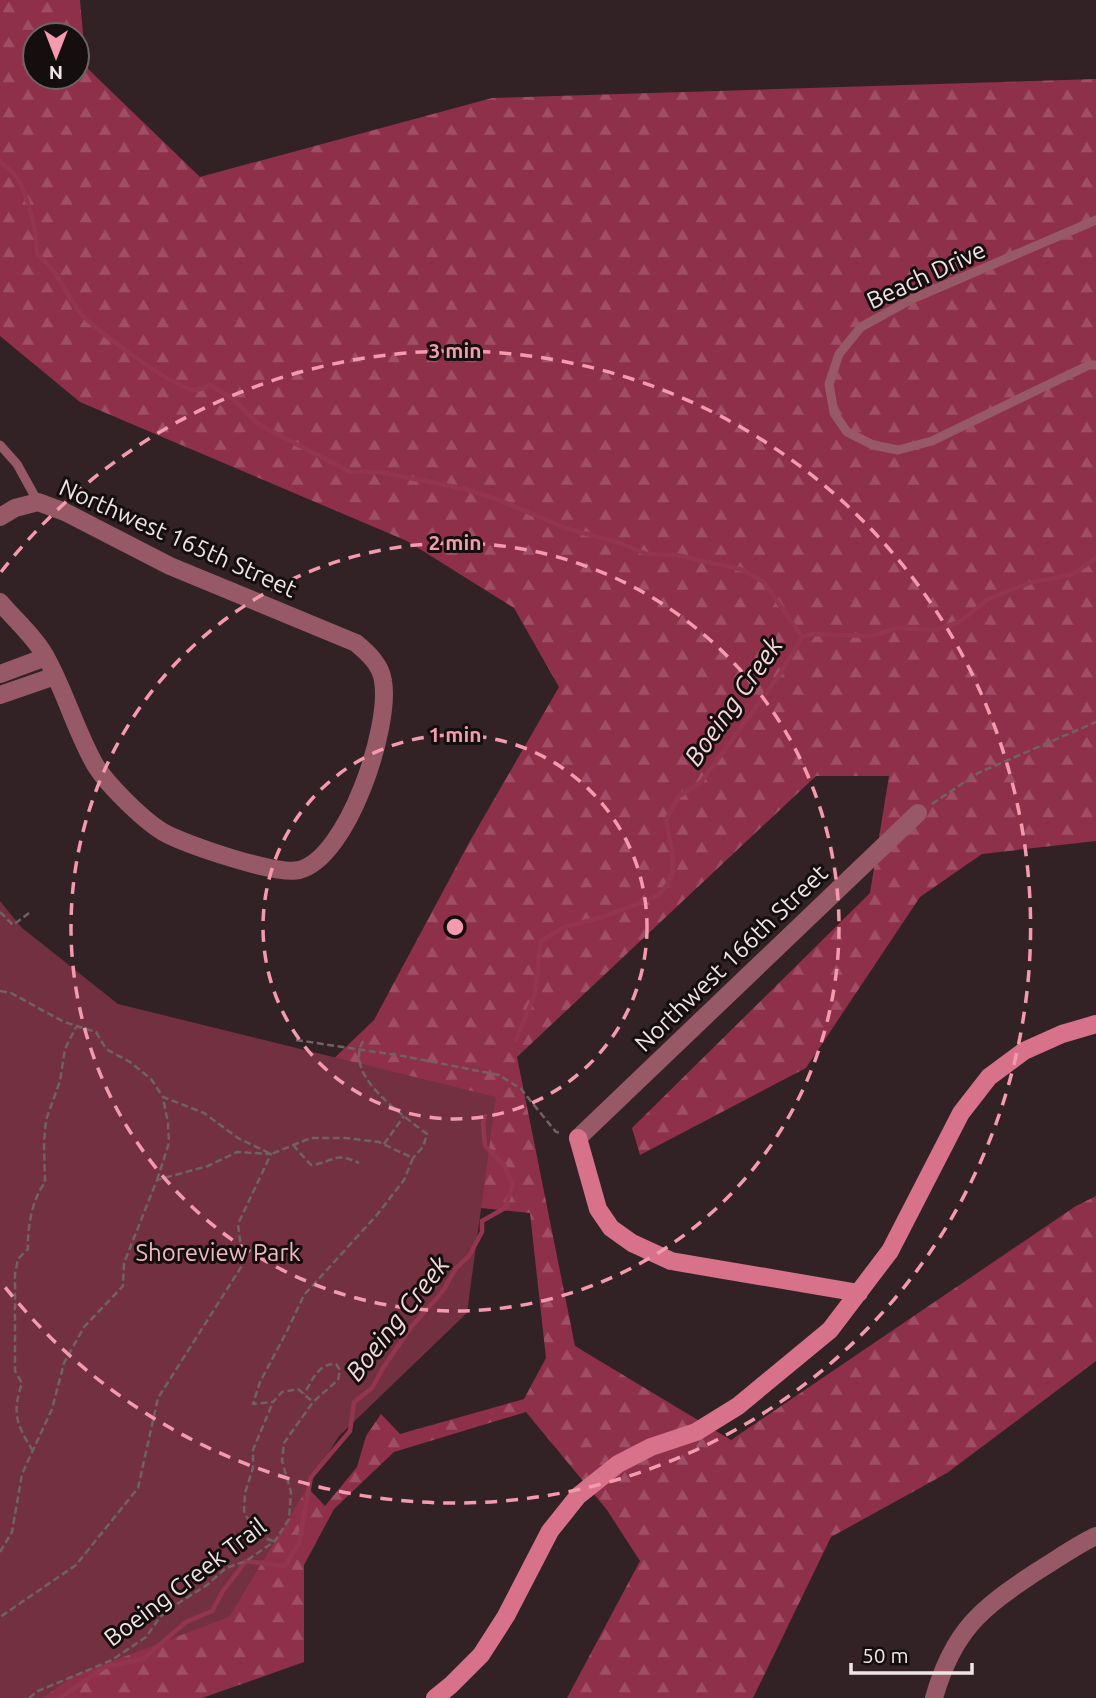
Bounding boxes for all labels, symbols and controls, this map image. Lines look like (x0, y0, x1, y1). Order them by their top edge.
north arrow (21, 21, 91, 91)
text: N (49, 62, 63, 84)
street label: Beach Drive (862, 236, 990, 314)
text: 3 min (428, 338, 482, 362)
street label: Northwest 165th Street (55, 473, 301, 603)
text: 2 min (428, 530, 482, 554)
water label: Boeing Creek (678, 631, 788, 771)
text: 1 min (428, 722, 482, 746)
street label: Northwest 166th Street (629, 859, 833, 1057)
centre of rings (443, 915, 467, 939)
park label: Shoreview Park (135, 1239, 301, 1266)
water label: Boeing Creek (339, 1249, 455, 1386)
street label: Boeing Creek Trail (99, 1512, 271, 1652)
scale bar (851, 1632, 972, 1676)
text: 50 m (862, 1643, 909, 1667)

